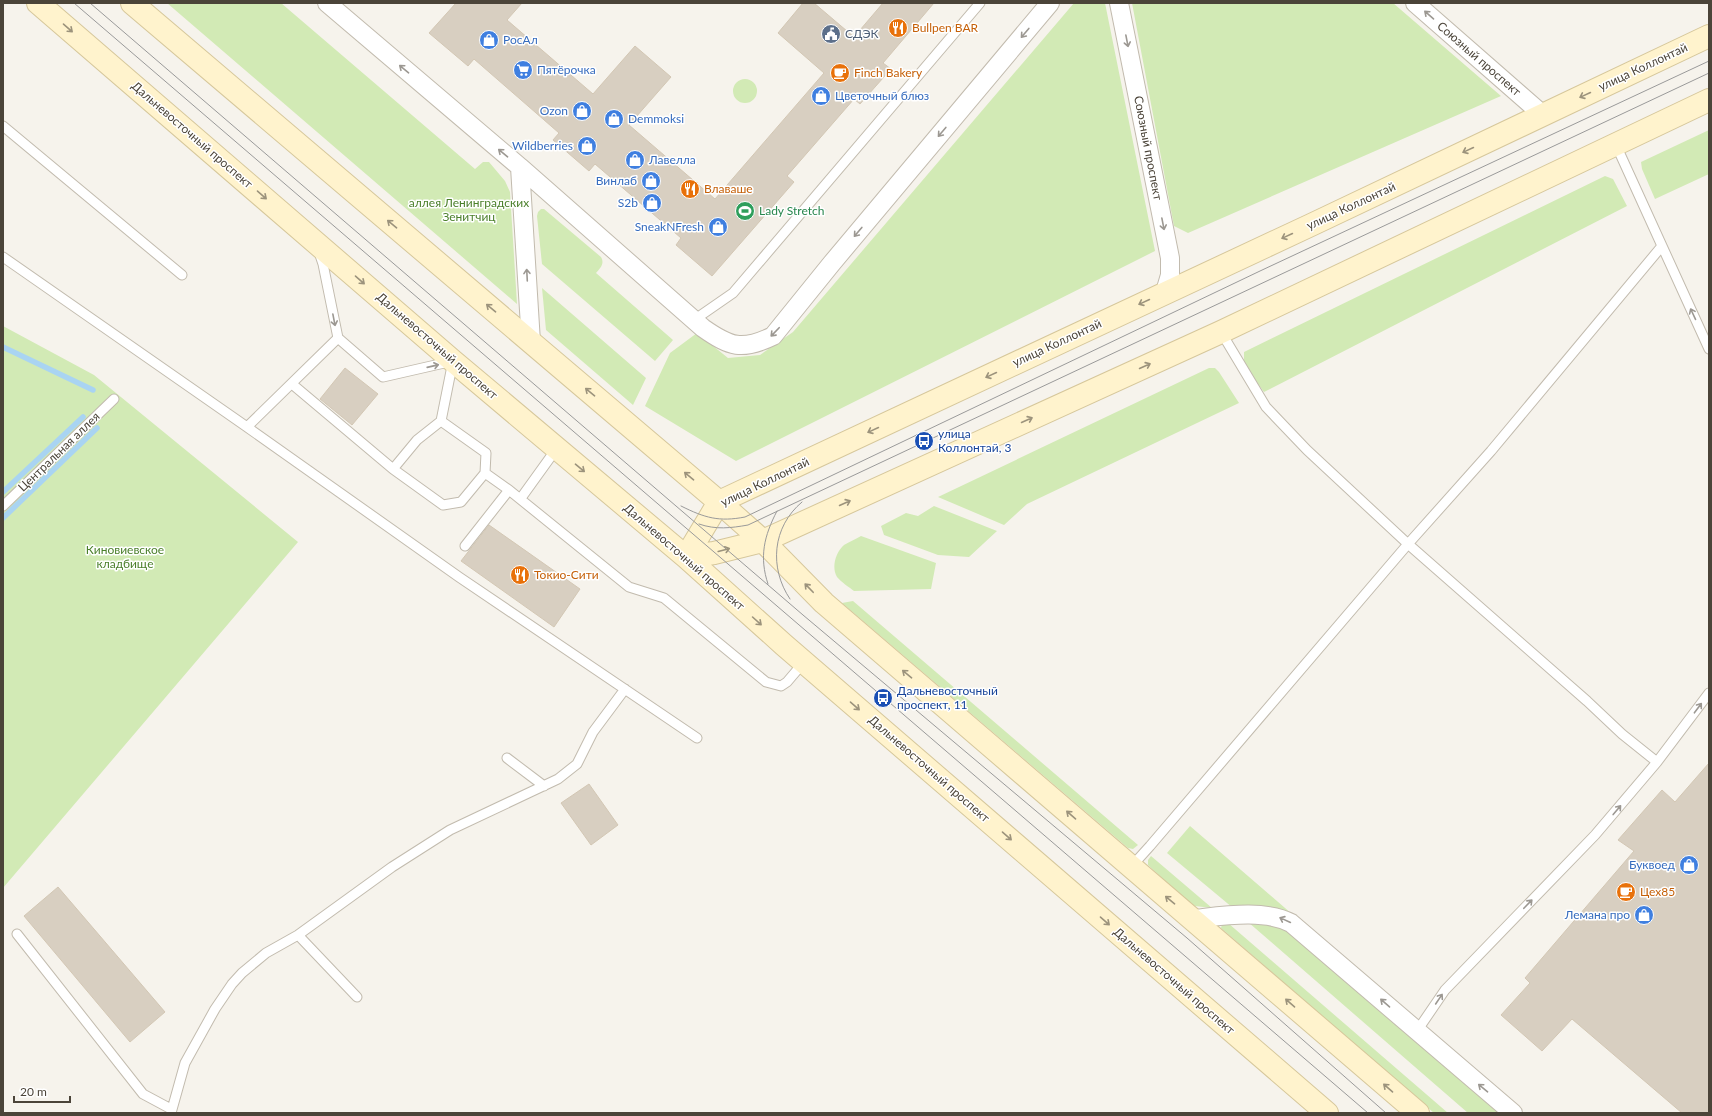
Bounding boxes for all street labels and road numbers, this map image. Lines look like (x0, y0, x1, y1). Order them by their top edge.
street label: Союзный проспект (1434, 18, 1524, 99)
street label: улица Коллонтай (1596, 39, 1690, 94)
street label: Дальневосточный проспект (129, 78, 256, 191)
street label: Союзный проспект (1131, 94, 1166, 201)
street label: улица Коллонтай (1304, 178, 1398, 233)
street label: Дальневосточный проспект (374, 289, 501, 402)
street label: улица Коллонтай (1010, 315, 1104, 370)
street label: Центральная аллея (15, 409, 103, 494)
street label: улица Коллонтай (718, 454, 812, 509)
street label: Дальневосточный проспект (621, 500, 748, 613)
street label: Дальневосточный проспект (866, 712, 993, 825)
street label: Дальневосточный проспект (1111, 924, 1238, 1037)

